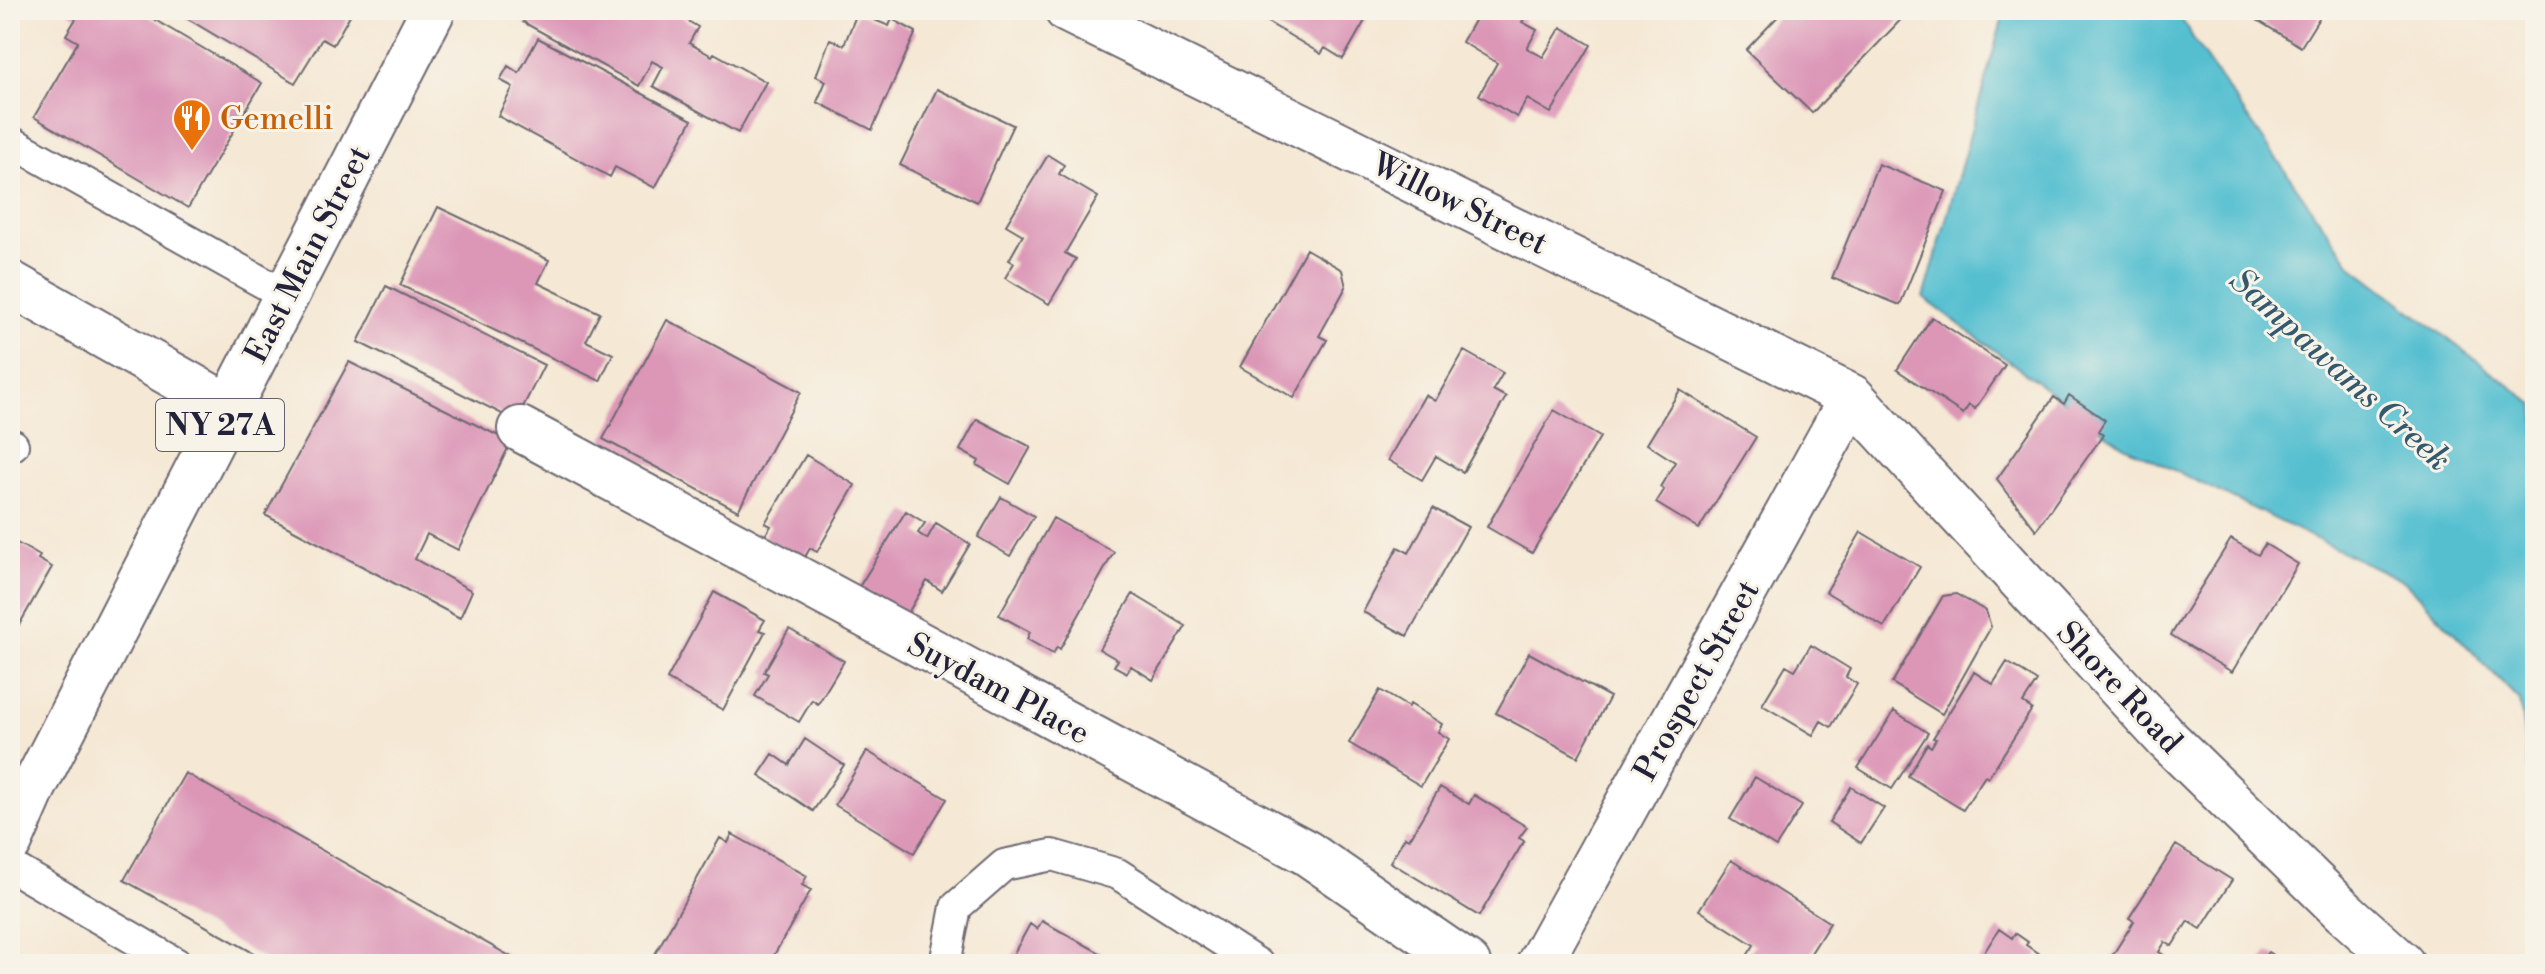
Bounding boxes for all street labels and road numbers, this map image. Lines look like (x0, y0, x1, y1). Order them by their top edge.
street label: East Main Street (236, 139, 380, 370)
street label: Willow Street (1364, 144, 1554, 264)
road number: NY 27A (156, 399, 284, 451)
street label: Prospect Street (1625, 573, 1768, 788)
street label: Shore Road (2048, 613, 2190, 762)
street label: Suydam Place (901, 624, 1096, 754)

